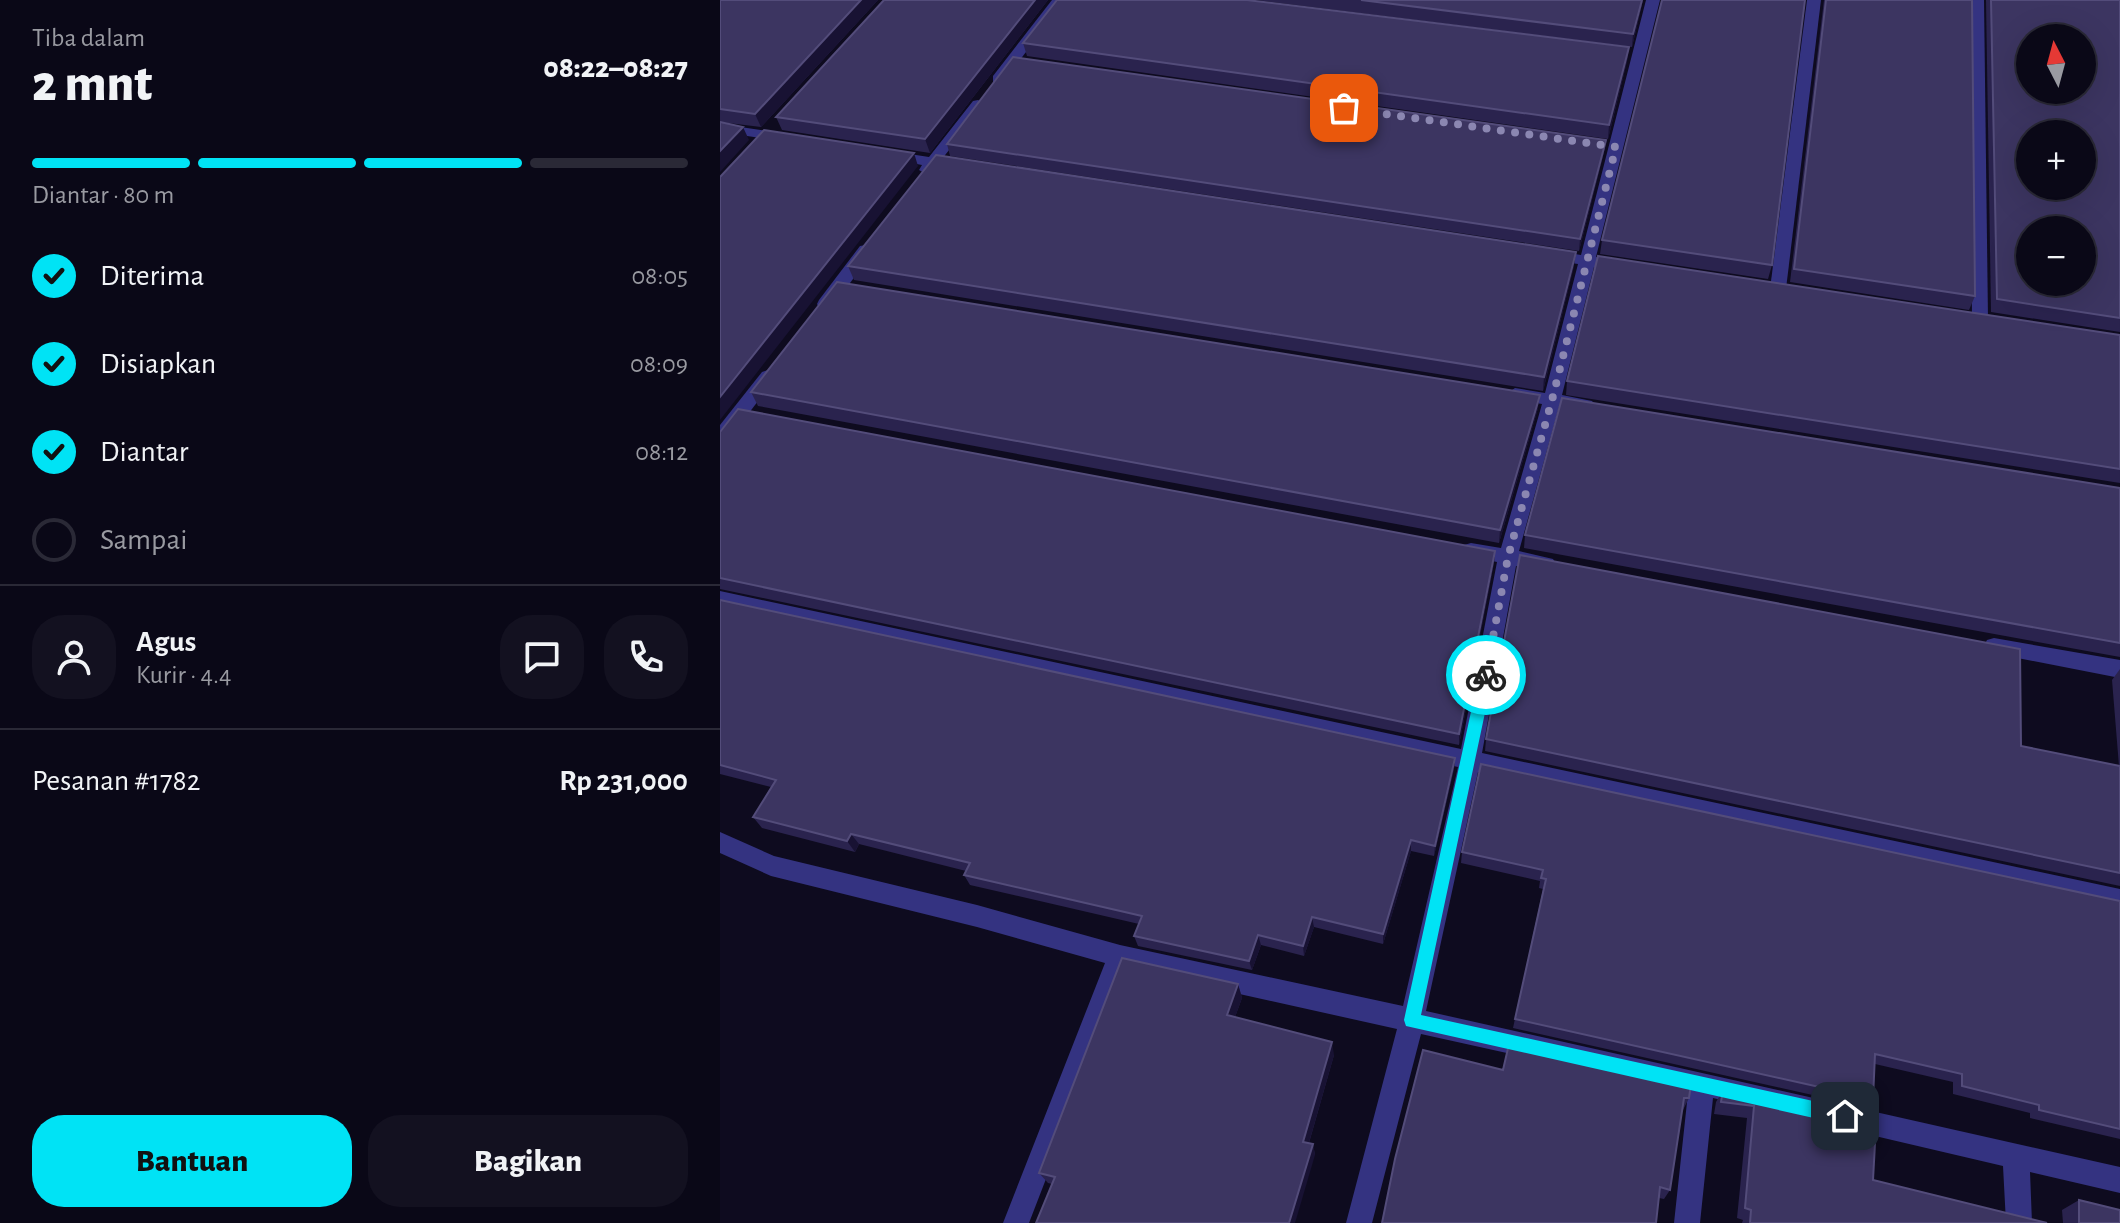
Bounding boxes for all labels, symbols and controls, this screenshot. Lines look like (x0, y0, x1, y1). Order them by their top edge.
north arrow (2016, 24, 2096, 104)
map controls (2016, 24, 2096, 296)
text: Tiba dalam (32, 25, 145, 51)
text: 08:22–08:27 (543, 53, 688, 83)
text: 2 mnt (32, 58, 152, 110)
pin (1310, 74, 1378, 142)
icon: bag (1322, 86, 1366, 130)
button: + (2016, 120, 2096, 200)
text: Diantar · 80 m (32, 182, 174, 208)
button: − (2016, 216, 2096, 296)
icon: check (32, 254, 76, 298)
text: Diterima (100, 261, 204, 291)
text: 08:05 (631, 263, 688, 289)
icon: check (32, 342, 76, 386)
text: Disiapkan (100, 349, 216, 379)
text: 08:09 (630, 351, 688, 377)
icon: check (32, 430, 76, 474)
text: Diantar (100, 437, 189, 467)
text: 08:12 (635, 439, 688, 465)
text: Sampai (100, 525, 188, 555)
button: person (32, 615, 116, 699)
button: chat (500, 615, 584, 699)
button: phone (604, 615, 688, 699)
text: Agus (136, 627, 196, 657)
courier (1446, 635, 1526, 715)
icon: bike (1464, 653, 1508, 697)
text: Kurir · 4.4 (136, 662, 231, 688)
text: Pesanan #1782 (32, 766, 200, 796)
text: Rp 231,000 (559, 766, 688, 796)
pin (1811, 1082, 1879, 1150)
icon: home (1823, 1094, 1867, 1138)
button: Bantuan (32, 1115, 352, 1207)
button: Bagikan (368, 1115, 688, 1207)

